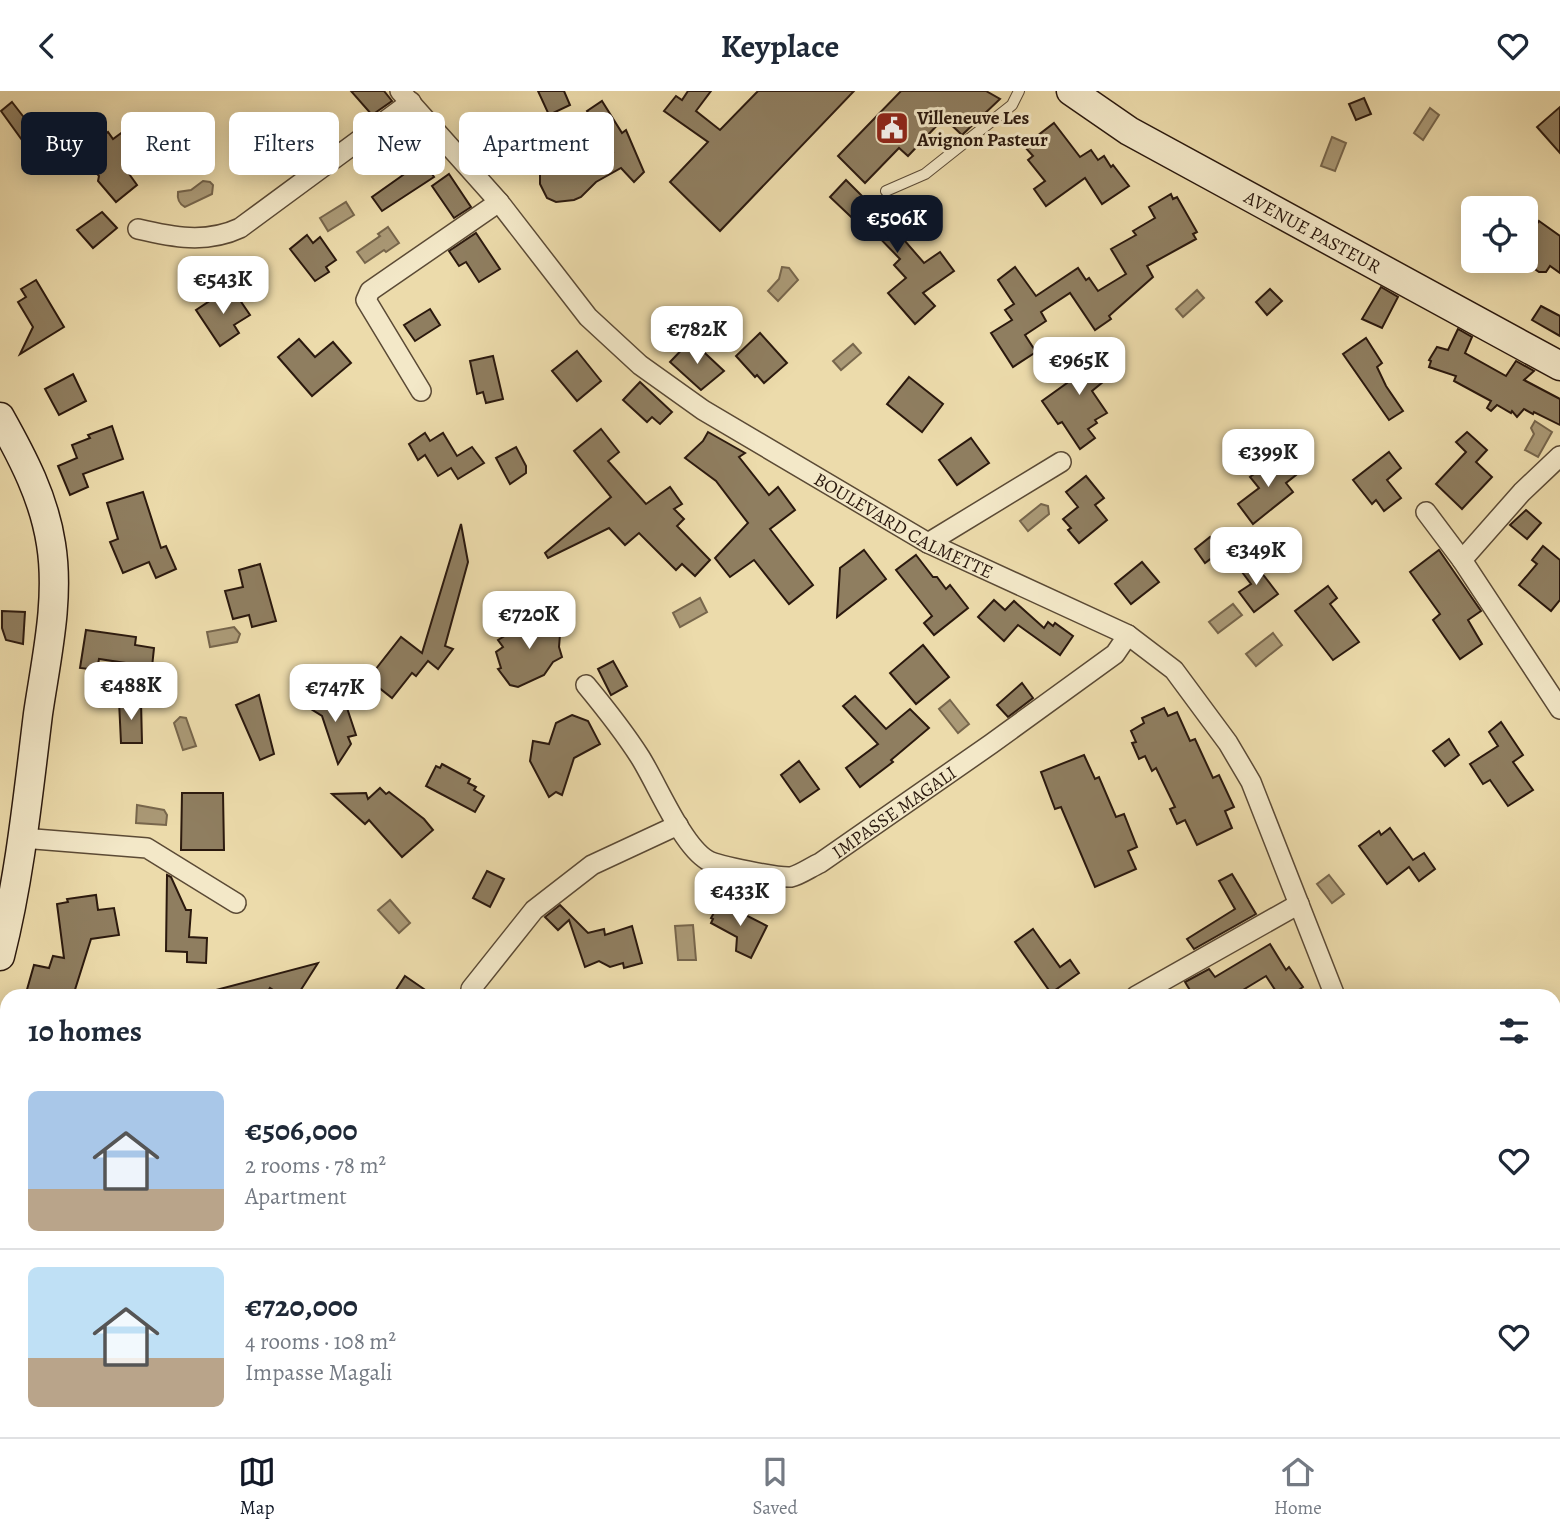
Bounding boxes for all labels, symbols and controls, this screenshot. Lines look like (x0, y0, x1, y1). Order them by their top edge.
text: Keyplace (721, 24, 839, 68)
icon: back (28, 27, 66, 65)
icon: heart (1494, 27, 1532, 65)
place label: Villeneuve Les Avignon Pasteur (916, 105, 1048, 153)
public building icon: Villeneuve Les Avignon Pasteur (873, 109, 911, 147)
chip: Buy (21, 112, 107, 175)
chip: Rent (121, 112, 215, 175)
chip: Filters (229, 112, 339, 175)
chip: New (353, 112, 445, 175)
chip: Apartment (459, 112, 614, 175)
street label: AVENUE PASTEUR (1239, 184, 1386, 280)
pin: €506K (848, 195, 946, 255)
map controls (1461, 196, 1538, 273)
button: locate (1461, 196, 1538, 273)
text: €506K (867, 202, 927, 233)
pin: €543K (174, 257, 272, 316)
text: €543K (194, 263, 252, 294)
pin: €782K (648, 307, 746, 366)
text: €782K (667, 313, 727, 344)
pin: €965K (1030, 337, 1128, 397)
text: €965K (1049, 344, 1109, 375)
pin: €399K (1219, 429, 1317, 489)
text: €399K (1238, 436, 1298, 467)
street label: BOULEVARD CALMETTE (809, 466, 997, 585)
pin: €349K (1207, 527, 1305, 587)
text: €349K (1226, 534, 1286, 565)
pin: €720K (480, 591, 578, 651)
text: €720K (499, 598, 559, 629)
pin: €488K (82, 663, 180, 722)
pin: €747K (286, 665, 384, 724)
text: €488K (100, 669, 162, 700)
text: €747K (306, 671, 364, 702)
street label: IMPASSE MAGALI (827, 760, 962, 865)
pin: €433K (691, 869, 789, 928)
text: €433K (711, 875, 769, 906)
text: 10 homes (28, 1011, 142, 1051)
icon: filters (1495, 1012, 1533, 1050)
text: €506,000 (245, 1110, 357, 1150)
icon: home (84, 1119, 168, 1203)
icon: heart (1495, 1142, 1533, 1180)
text: 2 rooms · 78 m² (245, 1150, 386, 1181)
text: Apartment (245, 1181, 347, 1212)
text: €720,000 (245, 1286, 358, 1326)
icon: home (84, 1295, 168, 1379)
icon: heart (1495, 1318, 1533, 1356)
text: 4 rooms · 108 m² (245, 1326, 396, 1357)
text: Impasse Magali (245, 1357, 392, 1388)
tab: Map (238, 1453, 276, 1521)
tab: Saved (753, 1453, 798, 1521)
tab: Home (1274, 1453, 1322, 1521)

